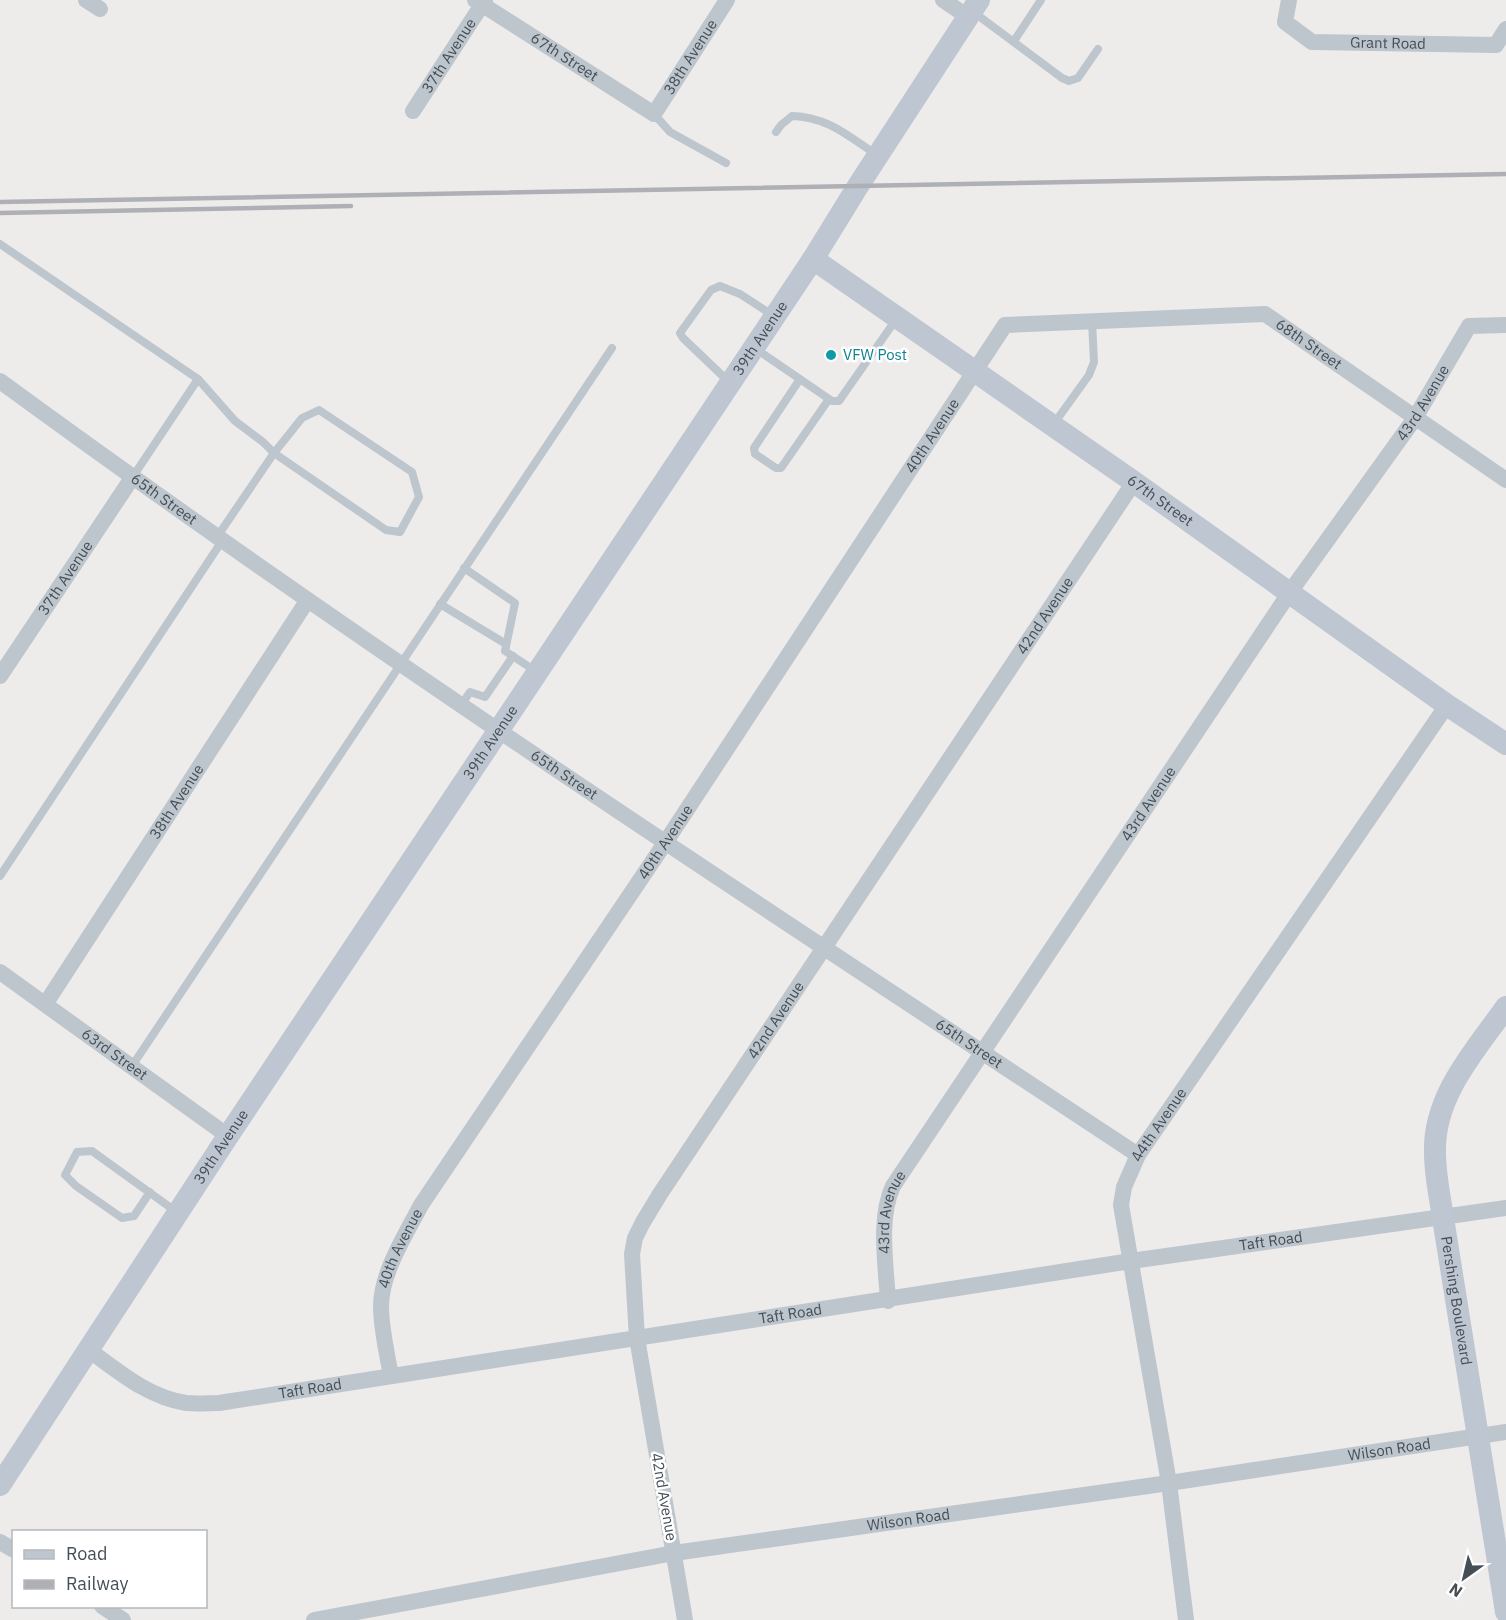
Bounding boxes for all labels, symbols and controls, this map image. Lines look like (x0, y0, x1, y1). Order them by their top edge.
street label: 37th Avenue (417, 14, 480, 96)
street label: 38th Avenue (659, 16, 721, 98)
street label: 67th Street (527, 28, 602, 85)
street label: Grant Road (1350, 33, 1426, 53)
street label: 39th Avenue (728, 297, 791, 379)
street label: 68th Street (1272, 314, 1346, 373)
place label: VFW Post (843, 345, 907, 364)
marker: VFW Post (824, 348, 838, 362)
street label: 43rd Avenue (1392, 361, 1453, 444)
street label: 40th Avenue (900, 395, 963, 477)
street label: 65th Street (127, 469, 201, 529)
street label: 67th Street (1124, 470, 1197, 530)
street label: 37th Avenue (33, 537, 97, 618)
street label: 42nd Avenue (1012, 573, 1077, 658)
street label: 39th Avenue (458, 701, 522, 783)
street label: 65th Street (527, 745, 601, 804)
street label: 38th Avenue (145, 760, 208, 842)
street label: 43rd Avenue (1116, 763, 1180, 844)
street label: 40th Avenue (633, 801, 697, 883)
street label: 42nd Avenue (743, 978, 808, 1062)
street label: 65th Street (932, 1014, 1006, 1072)
street label: 63rd Street (78, 1024, 152, 1084)
street label: 44th Avenue (1126, 1084, 1190, 1164)
street label: 39th Avenue (189, 1106, 252, 1188)
street label: 43rd Avenue (874, 1167, 910, 1254)
street label: 40th Avenue (373, 1205, 426, 1290)
street label: Taft Road (1238, 1227, 1304, 1255)
street label: Pershing Boulevard (1437, 1235, 1476, 1367)
street label: Taft Road (757, 1299, 823, 1328)
street label: Taft Road (277, 1374, 343, 1403)
street label: Wilson Road (1347, 1434, 1432, 1465)
street label: 42nd Avenue (647, 1452, 682, 1542)
street label: Wilson Road (866, 1504, 951, 1535)
legend (12, 1530, 207, 1608)
text: Road (66, 1542, 107, 1565)
north arrow (1434, 1548, 1494, 1608)
text: Railway (66, 1572, 128, 1595)
text: N (1445, 1579, 1466, 1602)

